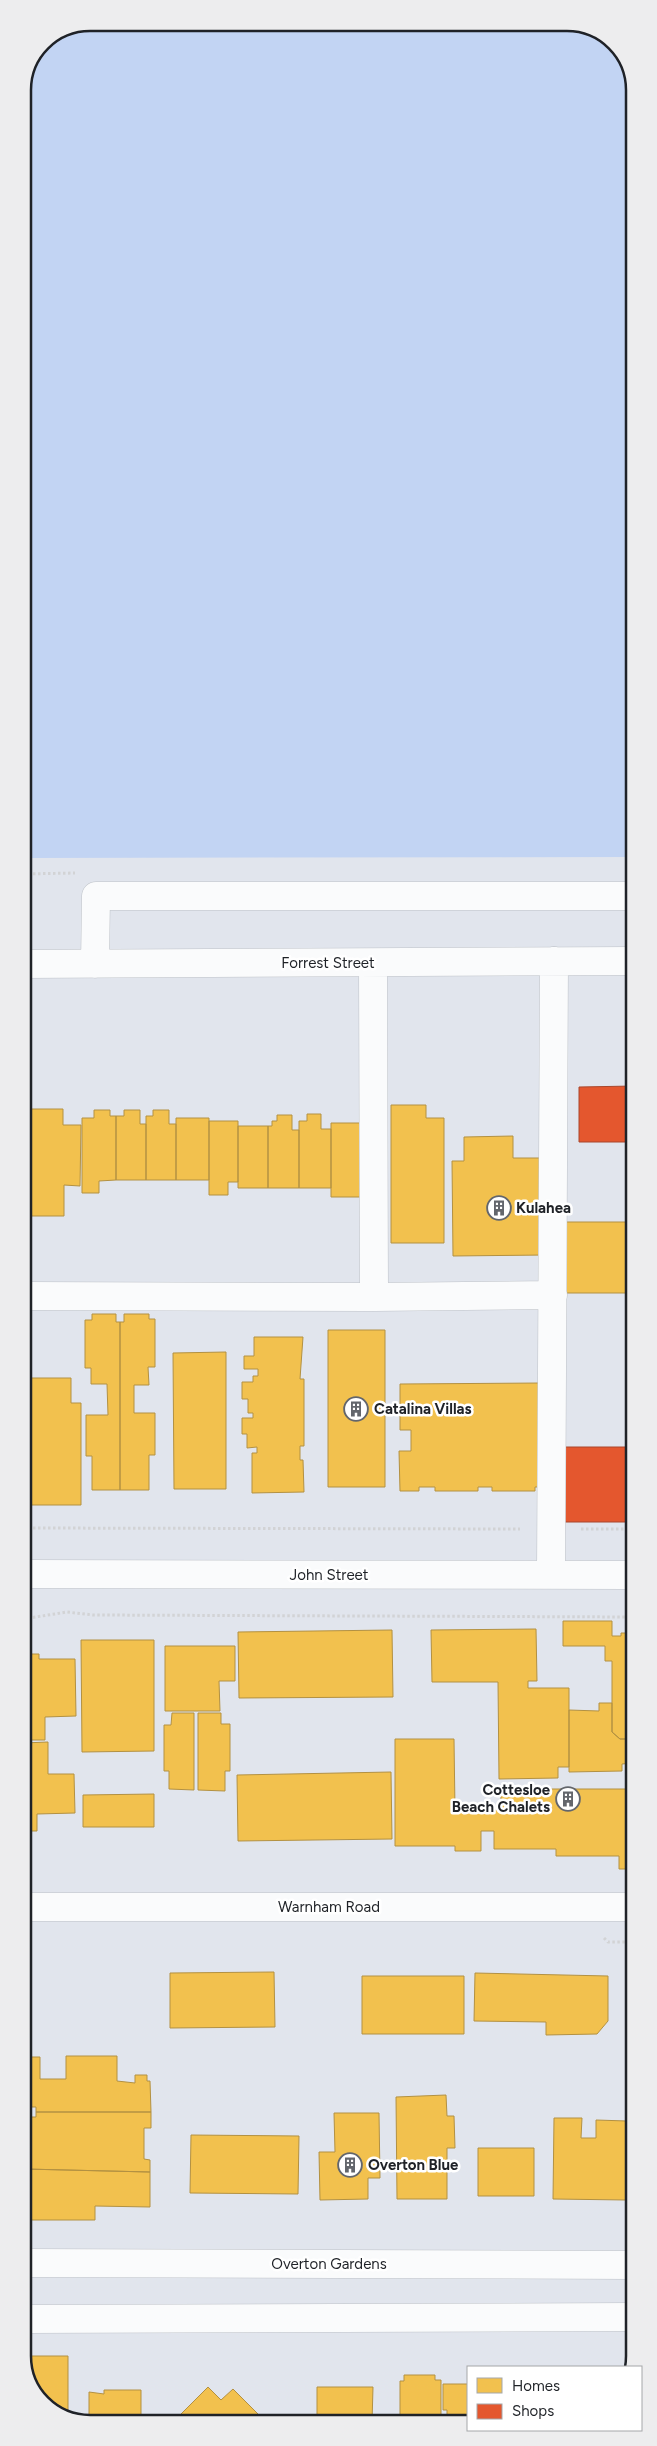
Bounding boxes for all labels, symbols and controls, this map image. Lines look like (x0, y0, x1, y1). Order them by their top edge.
street label: Forrest Street (281, 954, 375, 972)
building icon: Kulahea (486, 1195, 512, 1221)
place label: Kulahea (516, 1199, 571, 1217)
building icon: Catalina Villas (343, 1396, 369, 1422)
place label: Catalina Villas (374, 1400, 472, 1418)
street label: John Street (290, 1566, 369, 1584)
place label: Cottesloe Beach Chalets (452, 1781, 551, 1816)
building icon: Cottesloe Beach Chalets (555, 1786, 581, 1812)
street label: Warnham Road (278, 1898, 380, 1916)
building icon: Overton Blue (337, 2152, 363, 2178)
place label: Overton Blue (368, 2156, 459, 2174)
street label: Overton Gardens (271, 2255, 387, 2273)
legend (467, 2366, 642, 2431)
text: Homes (512, 2377, 560, 2395)
text: Shops (512, 2402, 554, 2420)

